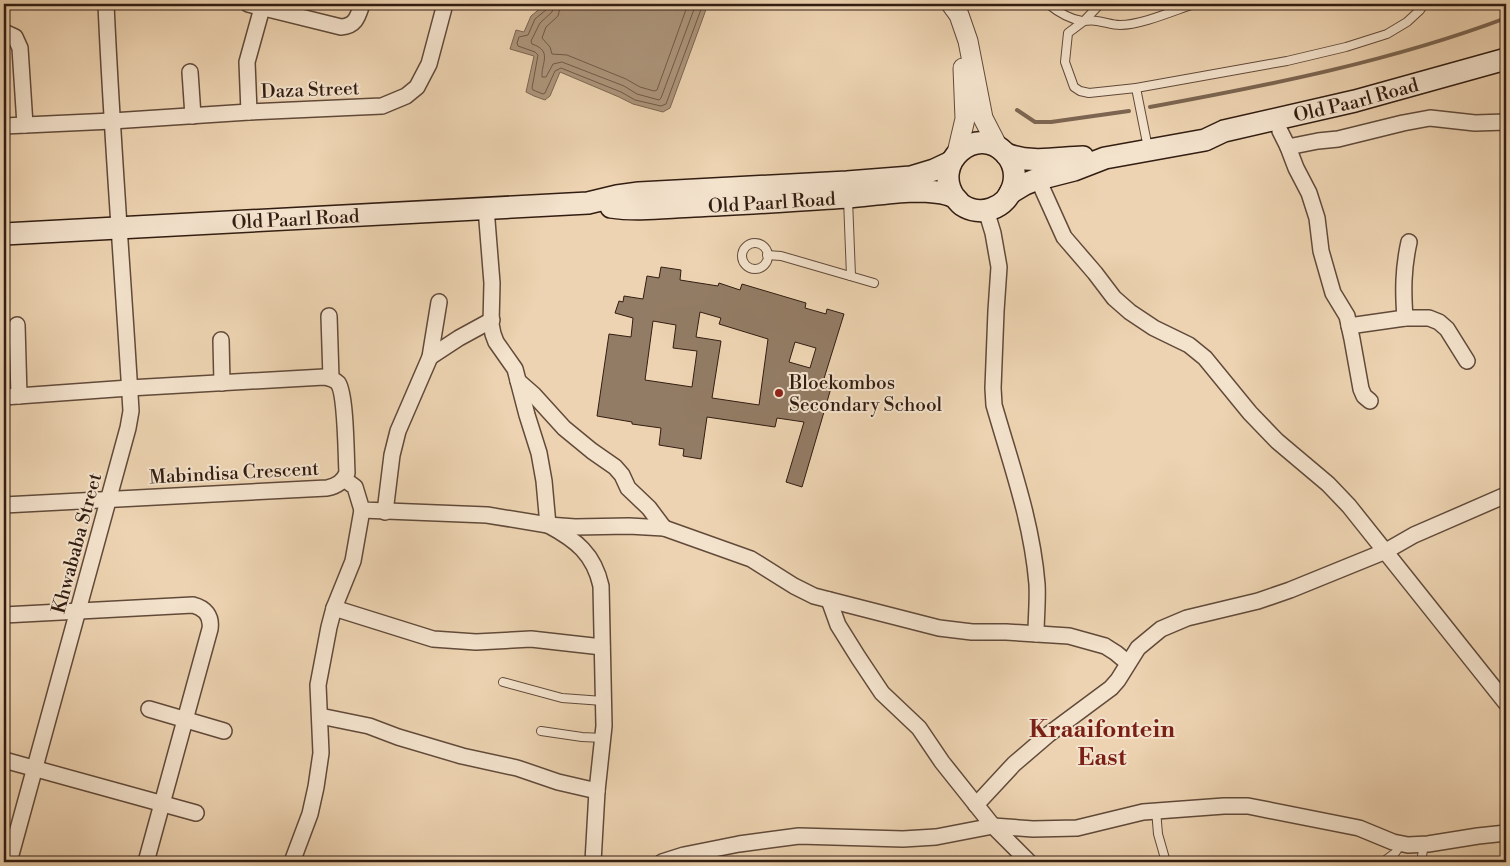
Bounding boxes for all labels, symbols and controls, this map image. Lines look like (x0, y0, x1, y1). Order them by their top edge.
street label: Old Paarl Road (1291, 73, 1422, 128)
street label: Daza Street (260, 76, 360, 104)
street label: Old Paarl Road (707, 187, 837, 218)
street label: Old Paarl Road (231, 204, 360, 235)
place label: Bloekombos Secondary School (788, 371, 943, 417)
marker: Bloekombos Secondary School (773, 387, 785, 399)
street label: Mabindisa Crescent (149, 457, 320, 489)
street label: Khwababa Street (47, 470, 107, 616)
district label: Kraaifontein East (1029, 715, 1175, 773)

